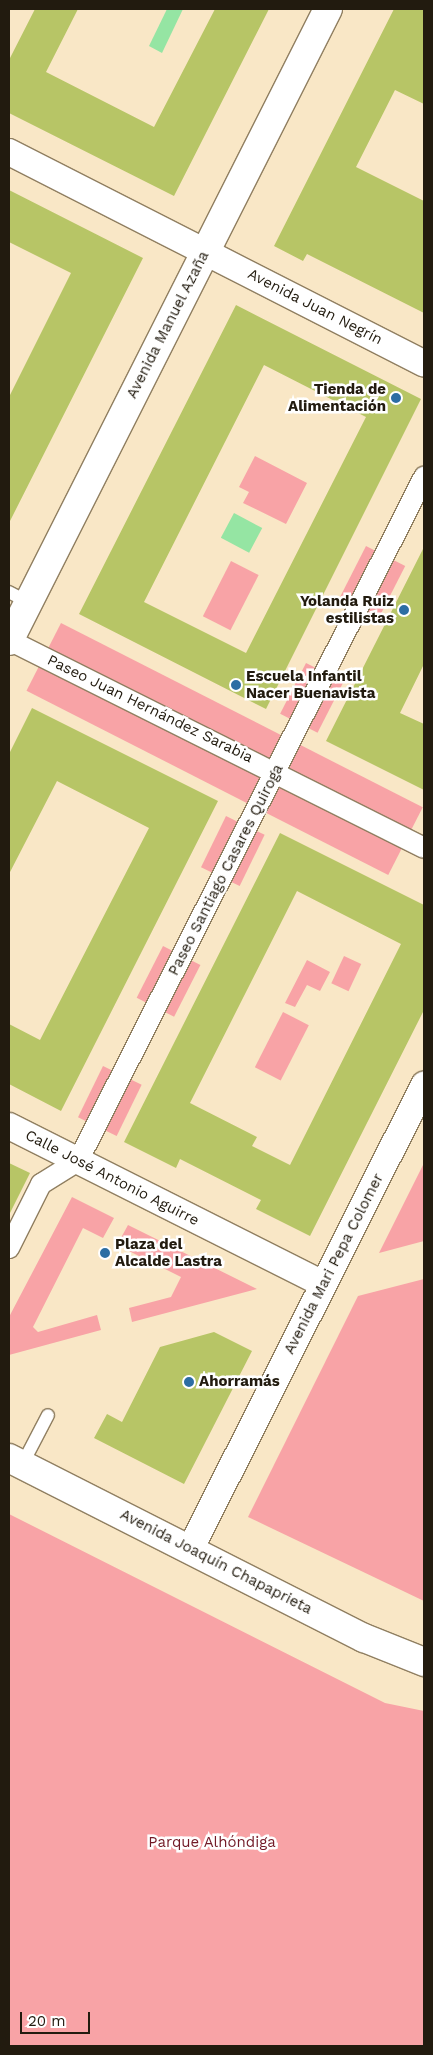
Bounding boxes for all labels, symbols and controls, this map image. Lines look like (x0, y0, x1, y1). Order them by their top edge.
street label: Avenida Manuel Azaña (123, 248, 213, 402)
street label: Avenida Juan Negrín (244, 265, 386, 349)
place label: Tienda de Alimentación (288, 380, 386, 415)
marker: Tienda de Alimentación (390, 392, 402, 404)
place label: Yolanda Ruiz estilistas (300, 592, 394, 627)
marker: Yolanda Ruiz estilistas (398, 604, 410, 616)
street label: Paseo Juan Hernández Sarabia (44, 651, 256, 767)
place label: Escuela Infantil Nacer Buenavista (246, 667, 376, 702)
marker: Escuela Infantil Nacer Buenavista (230, 679, 242, 691)
street label: Paseo Santiago Casares Quiroga (165, 761, 287, 979)
street label: Calle José Antonio Aguirre (21, 1126, 203, 1230)
street label: Avenida Mari Pepa Colomer (280, 1170, 388, 1358)
place label: Plaza del Alcalde Lastra (115, 1235, 222, 1270)
marker: Plaza del Alcalde Lastra (99, 1247, 111, 1259)
place label: Ahorramás (199, 1373, 280, 1391)
marker: Ahorramás (183, 1376, 195, 1388)
street label: Avenida Joaquín Chapaprieta (117, 1505, 315, 1619)
park label: Parque Alhóndiga (148, 1834, 276, 1852)
scale bar (22, 2002, 92, 2034)
text: 20 m (28, 2012, 66, 2030)

